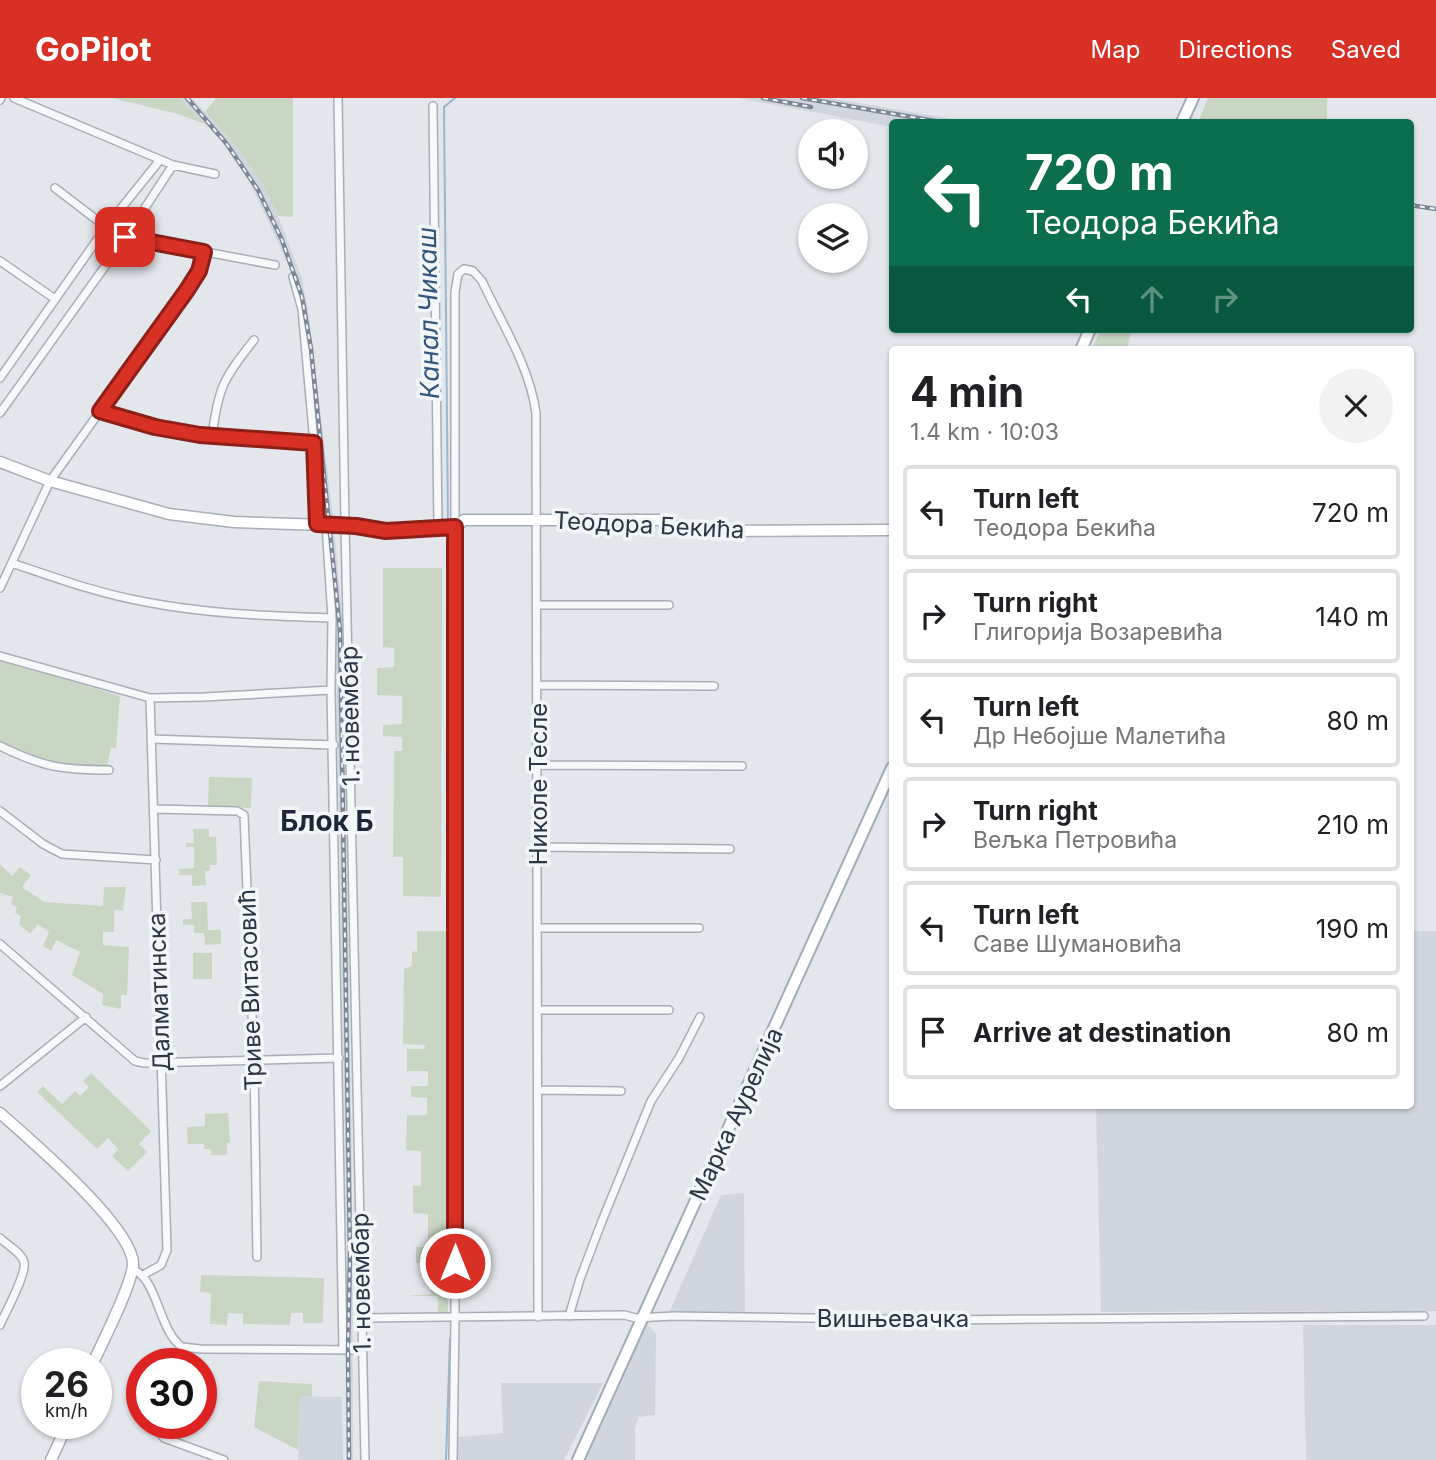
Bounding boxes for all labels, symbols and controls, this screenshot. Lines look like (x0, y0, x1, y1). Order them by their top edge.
text: GoPilot (35, 29, 152, 69)
text: Map (1091, 35, 1140, 64)
text: Directions (1178, 35, 1293, 64)
text: Saved (1331, 35, 1401, 64)
map controls (798, 119, 868, 273)
button: sound (798, 119, 868, 189)
text: 720 m (1025, 143, 1174, 202)
icon: left (910, 147, 1001, 238)
button: layers (798, 203, 868, 273)
text: Теодора Бекића (1025, 203, 1280, 242)
pin (95, 207, 155, 267)
icon: arrive (106, 218, 144, 256)
water label: Канал Чикаш (411, 227, 445, 399)
icon: left (1060, 280, 1098, 318)
icon: ahead (1133, 280, 1171, 318)
icon: right (1206, 280, 1244, 318)
text: 4 min (910, 366, 1024, 417)
button: close (1319, 369, 1393, 443)
text: 1.4 km · 10:03 (910, 418, 1059, 446)
text: Turn left (973, 483, 1079, 514)
icon: left (914, 493, 952, 531)
text: 720 m (1312, 497, 1389, 528)
street label: Теодора Бекића (553, 506, 745, 544)
text: Теодора Бекића (973, 514, 1156, 542)
text: Turn right (973, 587, 1098, 618)
icon: right (914, 597, 952, 635)
text: 140 m (1315, 601, 1389, 632)
text: Глигорија Возаревића (973, 618, 1223, 646)
street label: 1. новембар (334, 646, 366, 786)
text: Turn left (973, 691, 1079, 722)
icon: left (914, 701, 952, 739)
street label: Николе Тесле (524, 703, 553, 865)
text: 80 m (1326, 705, 1389, 736)
text: Др Небојше Малетића (973, 722, 1226, 750)
text: Turn right (973, 795, 1098, 826)
district label: Блок Б (280, 804, 374, 838)
icon: right (914, 805, 952, 843)
text: 210 m (1316, 809, 1389, 840)
text: Вељка Петровића (973, 826, 1177, 854)
street label: Триве Витасовић (232, 889, 268, 1091)
text: Turn left (973, 899, 1079, 930)
icon: left (914, 909, 952, 947)
street label: Далматинска (142, 912, 176, 1072)
text: 190 m (1316, 913, 1389, 944)
text: Саве Шумановића (973, 930, 1182, 958)
icon: arrive (914, 1013, 952, 1051)
text: Arrive at destination (973, 1017, 1232, 1048)
text: 80 m (1326, 1017, 1389, 1048)
street label: Марка Аурелија (683, 1023, 789, 1205)
street label: 1. новембар (345, 1213, 377, 1353)
position arrow (418, 1226, 492, 1300)
street label: Вишњевачка (817, 1304, 969, 1333)
speed limit sign: 30 (126, 1348, 217, 1439)
text: 26 (44, 1363, 89, 1405)
text: km/h (45, 1400, 88, 1421)

